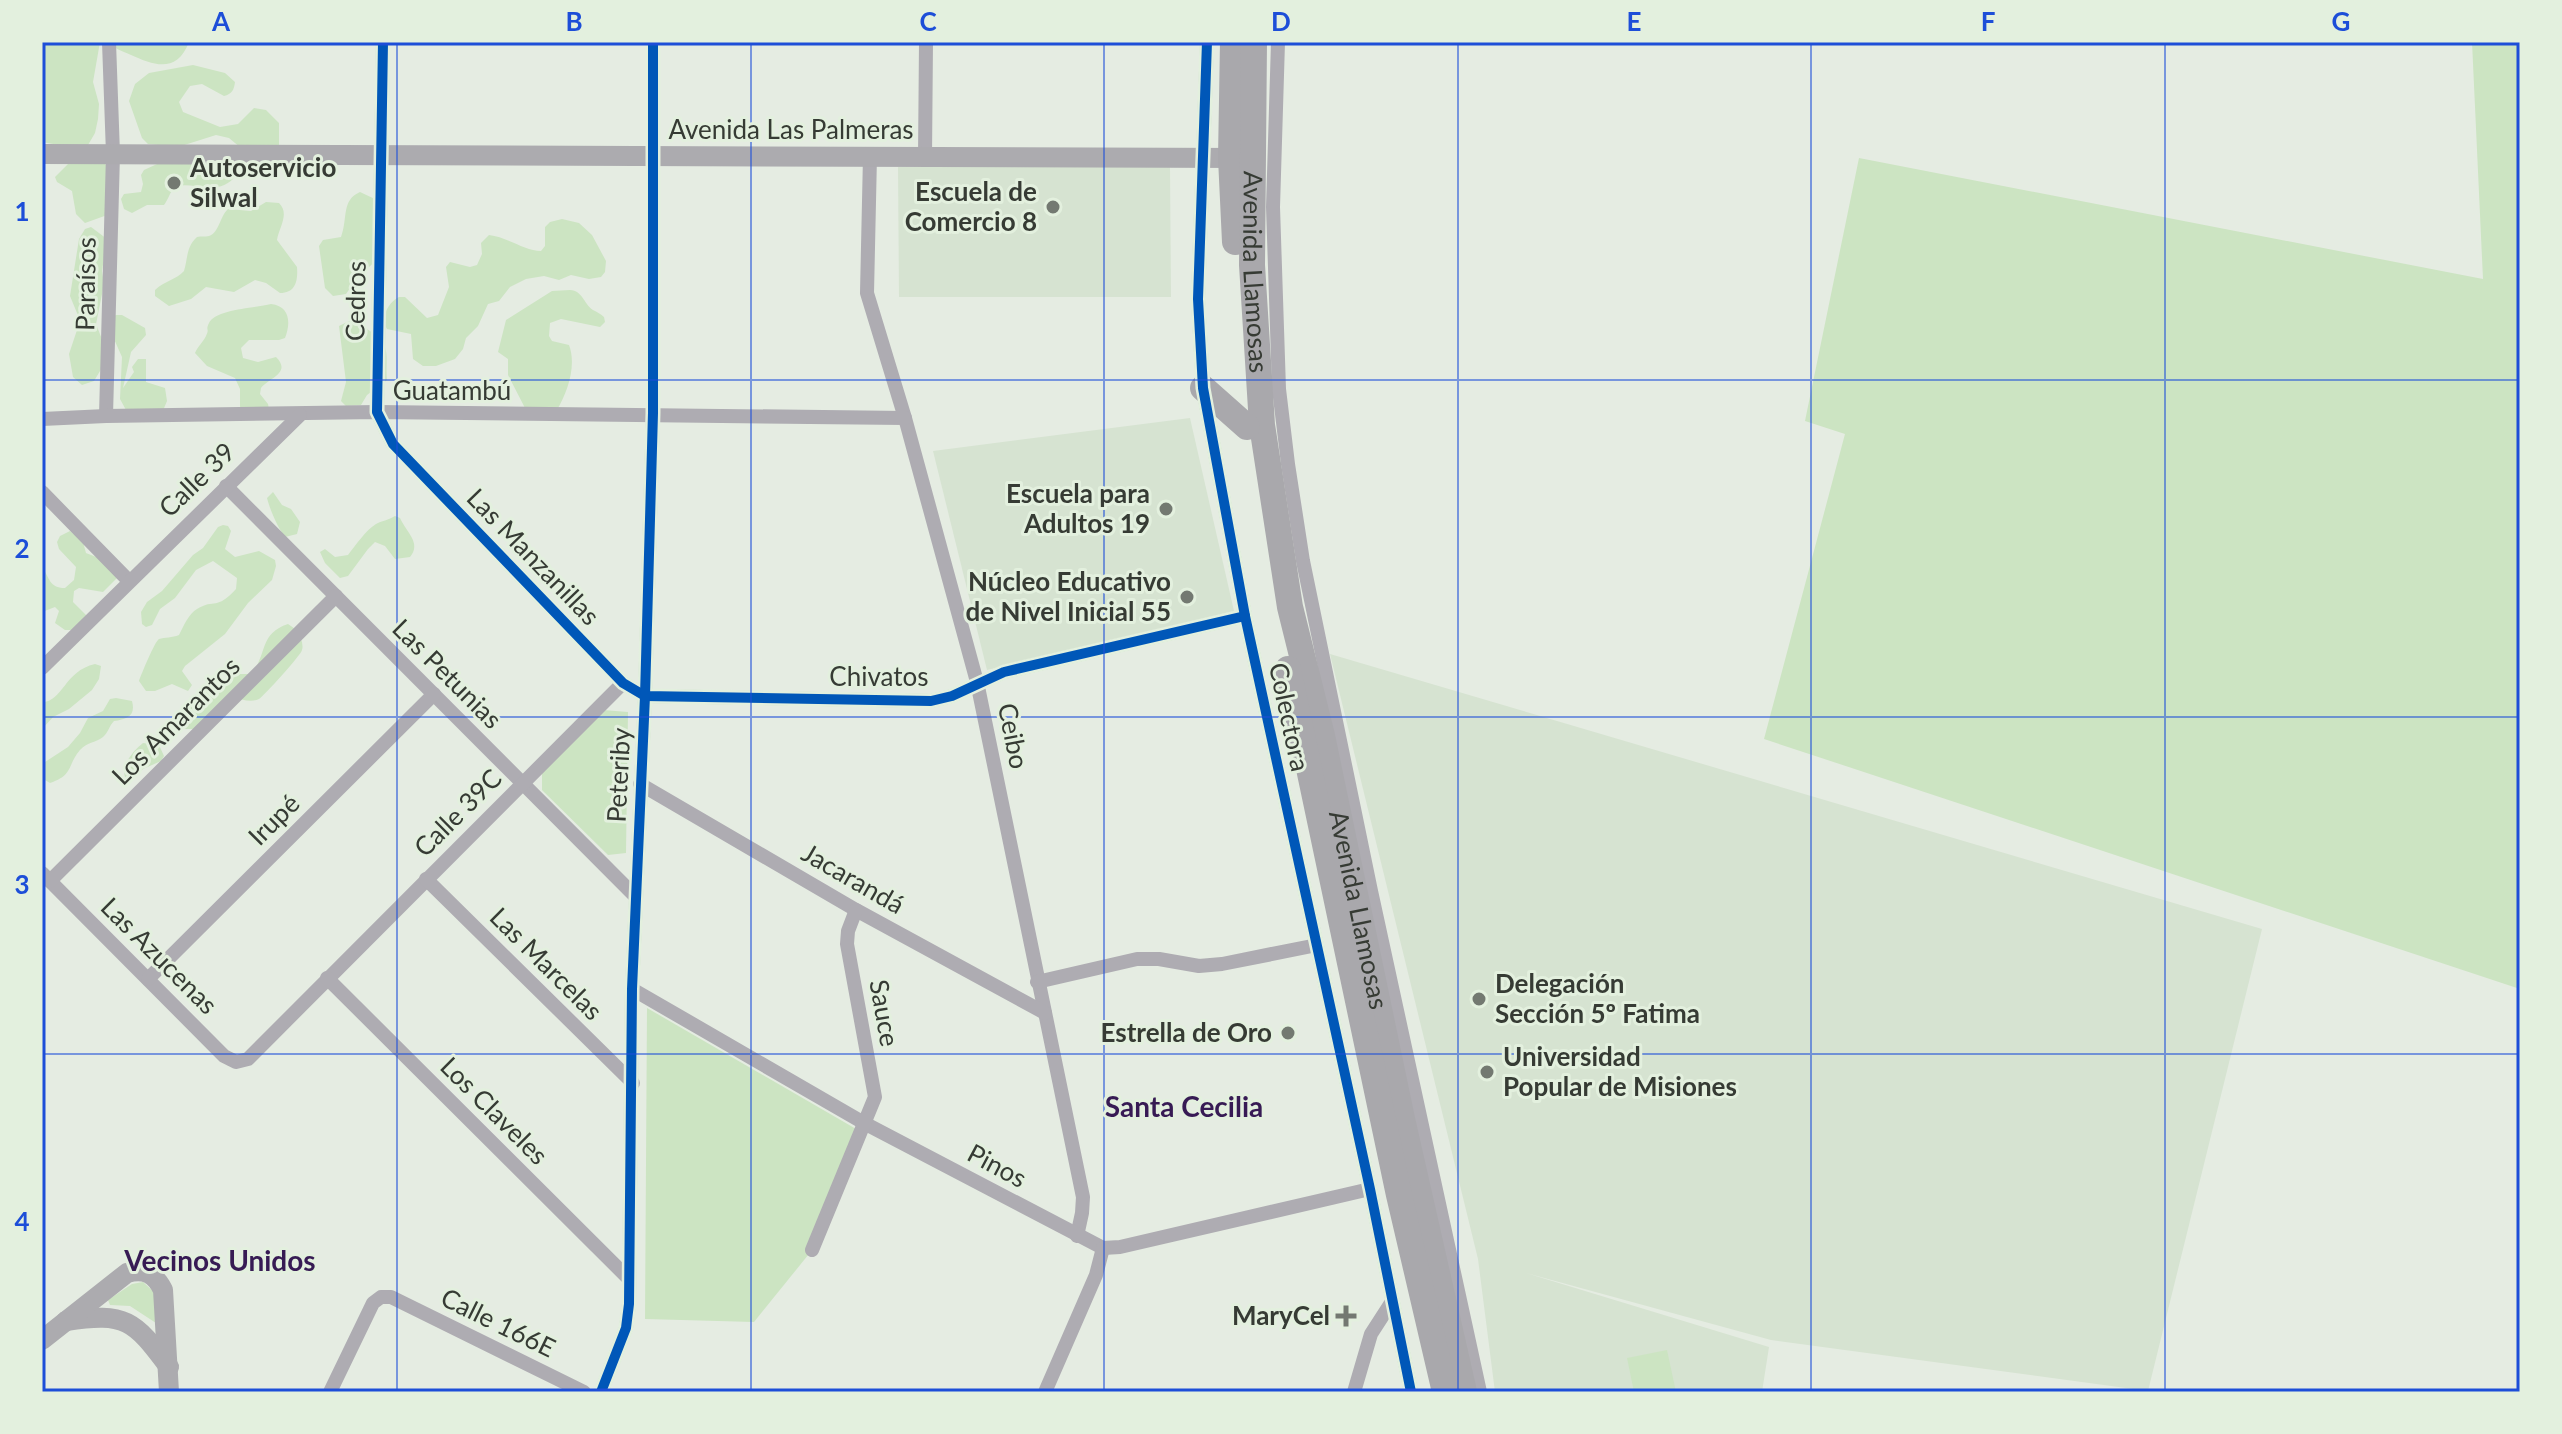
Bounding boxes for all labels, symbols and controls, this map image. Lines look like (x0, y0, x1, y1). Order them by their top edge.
text: A (211, 5, 231, 37)
text: B (565, 5, 583, 37)
text: C (919, 5, 937, 37)
text: D (1271, 5, 1291, 37)
text: E (1627, 5, 1641, 37)
text: F (1981, 5, 1995, 37)
text: G (2332, 5, 2350, 37)
street label: Avenida Las Palmeras (668, 113, 914, 145)
place label: Autoservicio Silwal (189, 151, 336, 213)
street label: Avenida Llamosas (1237, 171, 1276, 374)
marker: Autoservicio Silwal (165, 174, 183, 192)
place label: Escuela de Comercio 8 (905, 175, 1037, 237)
text: 1 (14, 195, 30, 227)
marker: Escuela de Comercio 8 (1044, 198, 1062, 216)
street label: Paraísos (68, 237, 102, 331)
street label: Cedros (338, 261, 372, 341)
street label: Guatambú (393, 374, 511, 406)
street label: Calle 39 (152, 435, 241, 523)
place label: Escuela para Adultos 19 (1006, 477, 1150, 539)
street label: Las Manzanillas (461, 481, 607, 631)
marker: Escuela para Adultos 19 (1157, 500, 1175, 518)
text: 2 (14, 532, 30, 564)
place label: Núcleo Educativo de Nivel Inicial 55 (966, 565, 1171, 627)
marker: Núcleo Educativo de Nivel Inicial 55 (1178, 588, 1196, 606)
street label: Las Petunias (386, 612, 509, 735)
street label: Los Amarantos (105, 650, 246, 791)
street label: Chivatos (829, 660, 929, 692)
street label: Colectora (1263, 660, 1317, 774)
street label: Ceibo (992, 700, 1036, 771)
street label: Peteriby (600, 726, 636, 823)
street label: Calle 39C (407, 762, 508, 863)
street label: Irupé (241, 787, 306, 852)
street label: Avenida Llamosas (1323, 807, 1396, 1012)
street label: Jacarandá (797, 836, 910, 920)
text: 3 (14, 868, 30, 900)
street label: Las Azucenas (95, 890, 225, 1020)
street label: Las Marcelas (484, 900, 610, 1026)
place label: Delegación Sección 5º Fatima (1495, 967, 1700, 1029)
street label: Sauce (863, 977, 907, 1049)
marker: Delegación Sección 5º Fatima (1470, 990, 1488, 1008)
place label: Estrella de Oro (1100, 1016, 1272, 1048)
marker: Estrella de Oro (1279, 1024, 1297, 1042)
place label: Universidad Popular de Misiones (1503, 1040, 1737, 1102)
street label: Los Claveles (434, 1050, 555, 1171)
marker: Universidad Popular de Misiones (1478, 1063, 1496, 1081)
district label: Santa Cecilia (1105, 1089, 1263, 1123)
street label: Pinos (962, 1136, 1032, 1194)
text: 4 (14, 1205, 30, 1237)
district label: Vecinos Unidos (123, 1243, 316, 1277)
street label: Calle 166E (436, 1281, 561, 1363)
place label: MaryCel (1232, 1299, 1330, 1331)
marker: MaryCel (1337, 1307, 1355, 1325)

